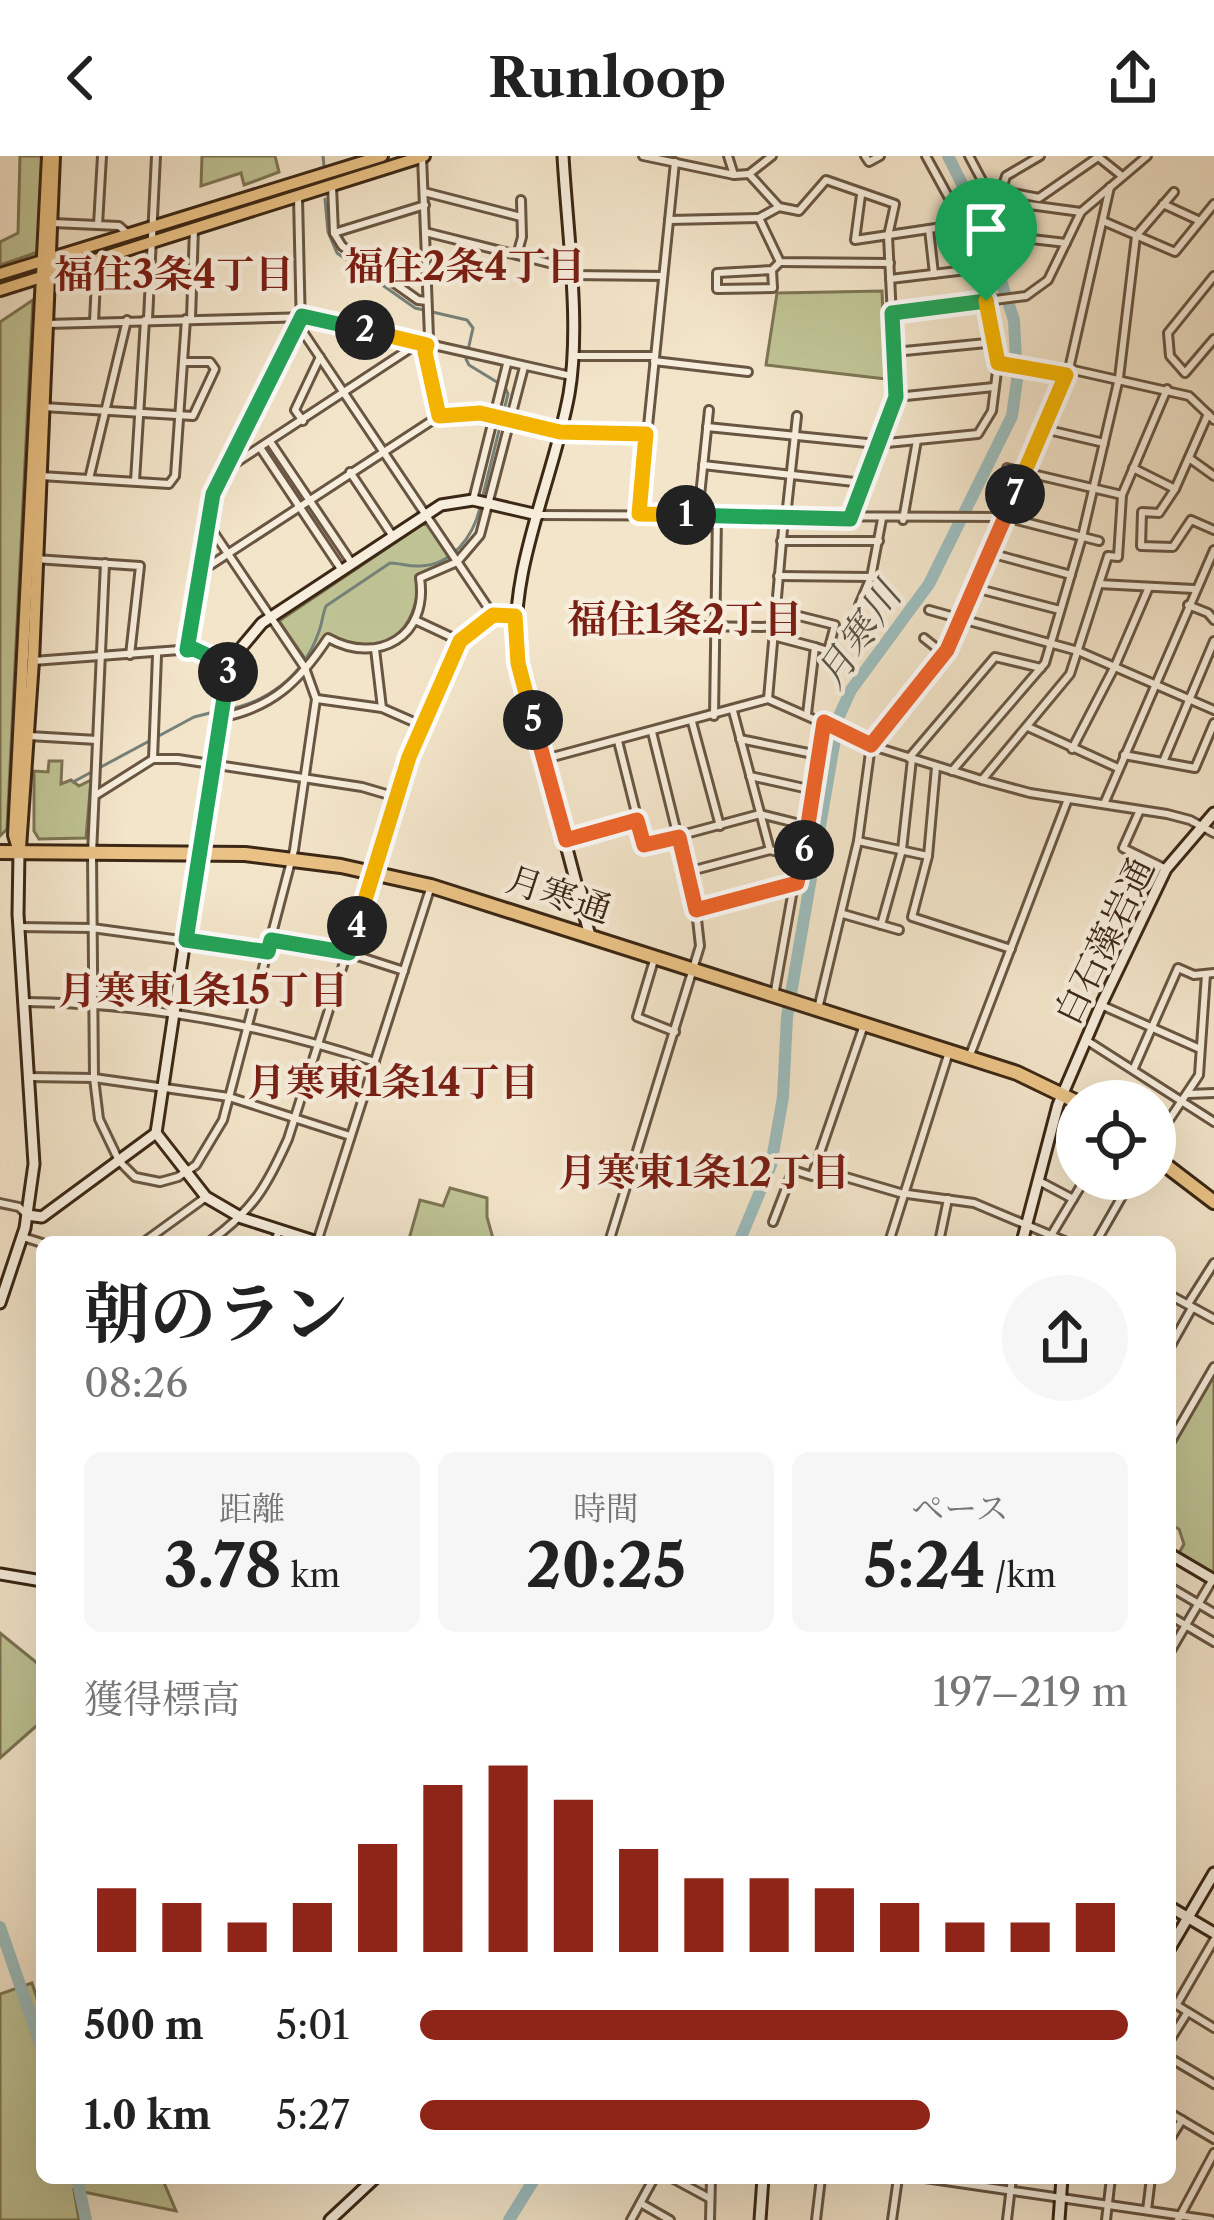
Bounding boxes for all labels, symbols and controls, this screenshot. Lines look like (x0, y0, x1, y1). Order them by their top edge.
icon: back (48, 45, 114, 111)
text: Runloop (488, 45, 726, 111)
icon: share (1100, 45, 1166, 111)
pin (935, 178, 1037, 301)
icon: arrive (953, 196, 1019, 262)
district label: 福住2条4丁目 (344, 242, 586, 290)
district label: 福住3条4丁目 (54, 250, 294, 298)
pin: 2 (335, 300, 395, 360)
text: 2 (355, 309, 375, 350)
pin: 7 (985, 464, 1045, 524)
text: 7 (1006, 473, 1024, 514)
pin: 1 (656, 485, 716, 545)
text: 1 (679, 494, 693, 535)
water label: 月寒川 (805, 570, 913, 697)
district label: 福住1条2丁目 (567, 595, 803, 643)
pin: 3 (198, 642, 258, 702)
text: 3 (219, 651, 237, 692)
pin: 5 (503, 690, 563, 750)
text: 5 (524, 699, 542, 740)
pin: 6 (774, 820, 834, 880)
text: 6 (794, 829, 814, 870)
street label: 白石藻岩通 (1045, 850, 1163, 1032)
street label: 月寒通 (501, 856, 617, 932)
pin: 4 (327, 896, 387, 956)
text: 4 (347, 905, 367, 946)
district label: 月寒東1条15丁目 (58, 966, 348, 1014)
district label: 月寒東1条14丁目 (247, 1058, 539, 1106)
map controls (1056, 1080, 1176, 1200)
button: locate (1056, 1080, 1176, 1200)
district label: 月寒東1条12丁目 (558, 1148, 850, 1196)
text: 朝のラン (84, 1273, 348, 1354)
button: share (1002, 1275, 1128, 1401)
text: 08:26 (84, 1359, 188, 1407)
text: 距離 (219, 1488, 285, 1529)
text: 時間 (573, 1488, 639, 1529)
text: ペース (911, 1488, 1009, 1529)
text: 3.78 (164, 1529, 282, 1603)
text: 20:25 (526, 1529, 686, 1603)
text: 5:24 (864, 1529, 986, 1603)
text: km (282, 1555, 340, 1596)
text: /km (986, 1555, 1056, 1596)
text: 197–219 m (933, 1668, 1128, 1716)
text: 獲得標高 (84, 1675, 240, 1723)
text: 500 m (84, 2001, 204, 2049)
text: 5:01 (276, 2001, 349, 2049)
text: 1.0 km (84, 2091, 211, 2139)
text: 5:27 (276, 2091, 350, 2139)

